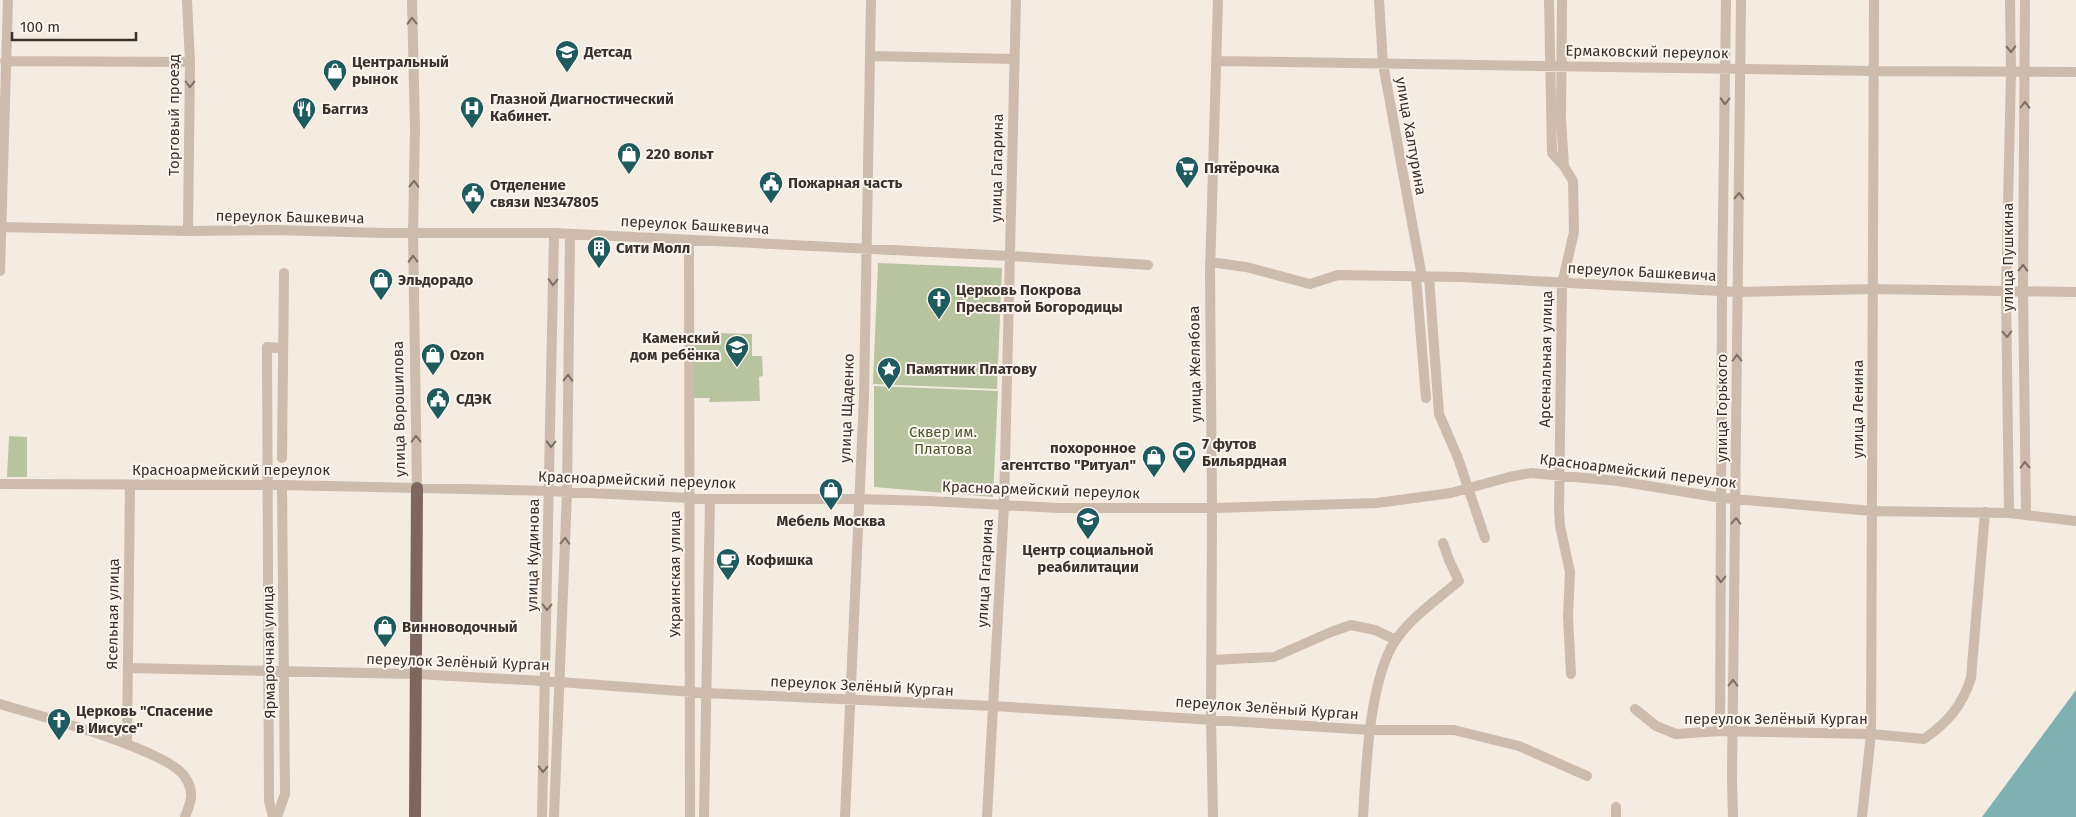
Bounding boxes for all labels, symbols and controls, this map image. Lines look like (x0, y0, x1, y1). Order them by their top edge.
scale bar (12, 10, 136, 42)
one-way arrow (407, 17, 417, 25)
text: 100 m (20, 18, 60, 36)
school or university icon: Детсад (554, 39, 580, 73)
street label: Ермаковский переулок (1565, 42, 1729, 62)
place label: Детсад (583, 43, 632, 61)
one-way arrow (2006, 45, 2016, 53)
place label: Центральный рынок (352, 53, 449, 88)
street label: Торговый проезд (165, 54, 183, 176)
shop icon: Центральный рынок (322, 58, 348, 92)
street label: улица Халтурина (1392, 76, 1430, 196)
one-way arrow (185, 80, 195, 88)
place label: Глазной Диагностический Кабинет. (490, 90, 674, 125)
hospital icon: Глазной Диагностический Кабинет. (459, 95, 485, 129)
restaurant icon: Баггиз (291, 96, 317, 130)
one-way arrow (1720, 98, 1730, 105)
place label: Баггиз (322, 100, 369, 118)
one-way arrow (2020, 101, 2030, 108)
street label: улица Гагарина (987, 113, 1007, 223)
shop icon: 220 вольт (616, 141, 642, 175)
place label: 220 вольт (646, 145, 714, 163)
supermarket icon: Пятёрочка (1174, 155, 1200, 189)
place label: Пятёрочка (1204, 159, 1280, 177)
public building icon: Пожарная часть (758, 170, 784, 204)
place label: Пожарная часть (788, 174, 903, 192)
place label: Отделение связи №347805 (490, 176, 599, 211)
one-way arrow (408, 180, 419, 188)
public building icon: Отделение связи №347805 (460, 181, 486, 215)
one-way arrow (1734, 191, 1744, 199)
street label: улица Пушкина (1999, 202, 2017, 312)
street label: переулок Башкевича (215, 207, 365, 227)
street label: переулок Башкевича (620, 212, 770, 238)
building icon: Сити Молл (586, 235, 612, 269)
place label: Сити Молл (616, 239, 690, 257)
one-way arrow (408, 255, 418, 263)
street label: переулок Башкевича (1567, 259, 1717, 285)
one-way arrow (2018, 263, 2028, 271)
shop icon: Эльдорадо (368, 267, 394, 301)
place label: Эльдорадо (398, 271, 474, 289)
one-way arrow (548, 278, 559, 286)
place label: Церковь Покрова Пресвятой Богородицы (956, 281, 1123, 316)
church icon: Церковь Покрова Пресвятой Богородицы (926, 286, 952, 320)
street label: Арсенальная улица (1536, 290, 1556, 428)
street label: улица Желябова (1185, 305, 1205, 423)
place label: Каменский дом ребёнка (630, 329, 720, 364)
one-way arrow (2002, 330, 2012, 338)
school or university icon: Каменский дом ребёнка (724, 334, 750, 368)
street label: улица Ворошилова (389, 341, 409, 477)
shop icon: Ozon (420, 342, 446, 376)
place label: Ozon (450, 346, 484, 364)
street label: улица Щаденко (836, 353, 858, 463)
street label: улица Горького (1713, 354, 1731, 462)
one-way arrow (1732, 354, 1742, 362)
place icon: Памятник Платову (876, 356, 902, 390)
place label: Памятник Платову (906, 360, 1037, 378)
street label: улица Ленина (1849, 360, 1867, 458)
one-way arrow (563, 374, 573, 382)
public building icon: СДЭК (425, 386, 451, 420)
place label: СДЭК (456, 390, 492, 408)
park label: Сквер им. Платова (909, 423, 977, 458)
one-way arrow (411, 435, 421, 443)
place label: 7 футов Бильярдная (1202, 435, 1287, 470)
place label: похоронное агентство "Ритуал" (1001, 439, 1136, 474)
sports icon: 7 футов Бильярдная (1171, 440, 1197, 474)
one-way arrow (546, 441, 556, 449)
shop icon: похоронное агентство "Ритуал" (1141, 444, 1167, 478)
street label: Красноармейский переулок (1539, 450, 1738, 492)
street label: Красноармейский переулок (132, 461, 330, 479)
one-way arrow (2020, 461, 2030, 468)
street label: Красноармейский переулок (538, 468, 737, 492)
shop icon: Мебель Москва (818, 477, 844, 511)
street label: Красноармейский переулок (942, 478, 1141, 502)
street label: улица Кудинова (523, 498, 543, 612)
school or university icon: Центр социальной реабилитации (1075, 506, 1101, 540)
street label: Украинская улица (666, 510, 684, 638)
place label: Мебель Москва (776, 512, 886, 530)
one-way arrow (1730, 516, 1741, 524)
street label: улица Гагарина (973, 518, 997, 628)
one-way arrow (560, 537, 570, 544)
place label: Центр социальной реабилитации (1022, 541, 1154, 576)
cafe icon: Кофишка (715, 547, 741, 581)
place label: Кофишка (746, 551, 813, 569)
street label: Ясельная улица (103, 558, 123, 670)
one-way arrow (1716, 575, 1726, 583)
street label: Ярмарочная улица (259, 585, 279, 719)
one-way arrow (542, 604, 552, 611)
shop icon: Винноводочный (372, 614, 398, 648)
place label: Винноводочный (402, 618, 518, 636)
street label: переулок Зелёный Курган (366, 650, 550, 674)
street label: переулок Зелёный Курган (770, 672, 954, 700)
one-way arrow (1728, 679, 1738, 686)
street label: переулок Зелёный Курган (1175, 693, 1359, 723)
place label: Церковь "Спасение в Иисусе" (76, 702, 213, 737)
church icon: Церковь "Спасение в Иисусе" (46, 707, 72, 741)
street label: переулок Зелёный Курган (1684, 710, 1868, 728)
one-way arrow (538, 766, 549, 774)

